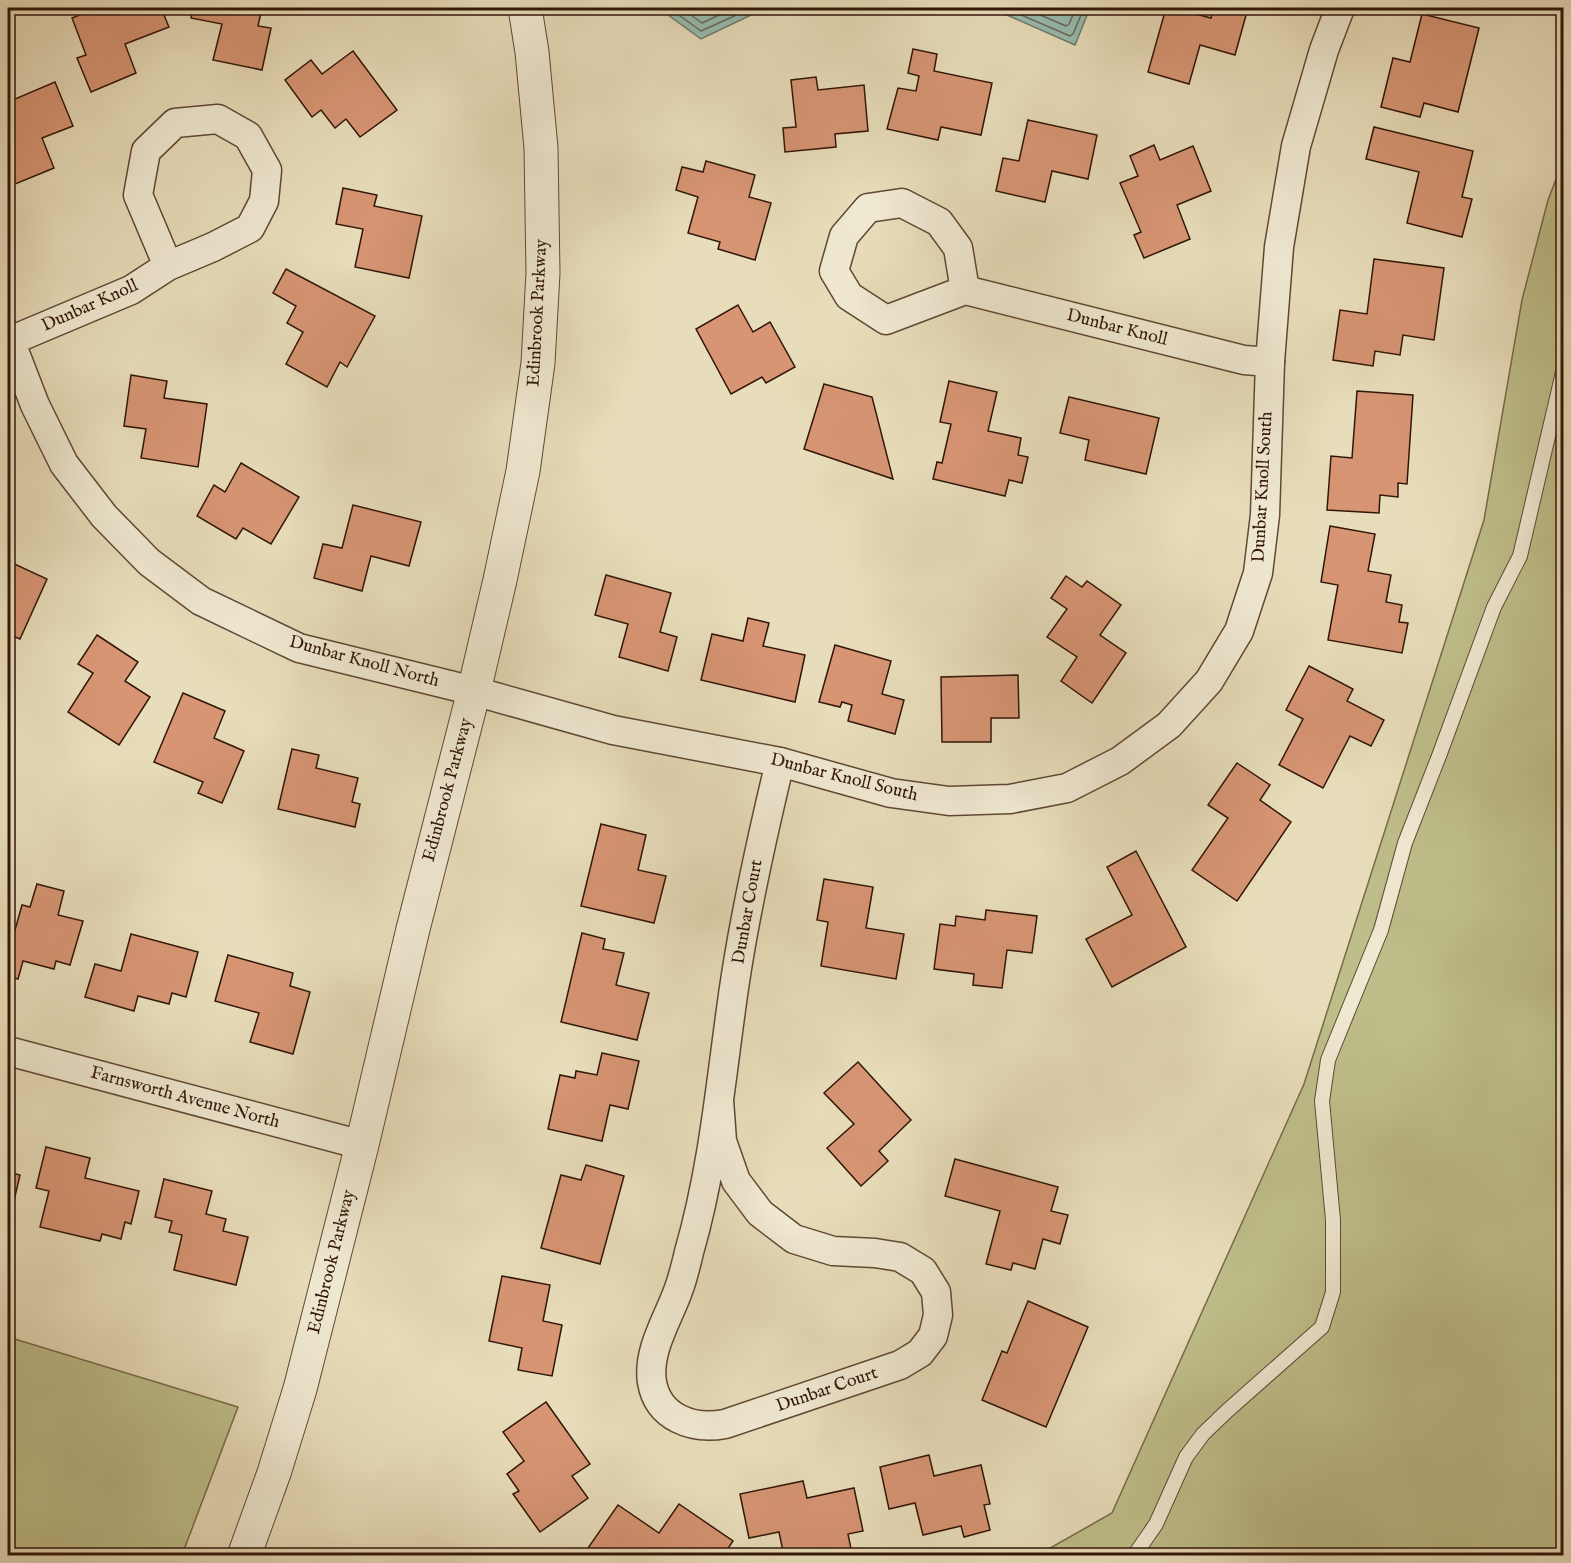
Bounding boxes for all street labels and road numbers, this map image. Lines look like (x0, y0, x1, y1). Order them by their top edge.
street label: Edinbrook Parkway (523, 238, 553, 387)
street label: Dunbar Knoll (38, 274, 142, 338)
street label: Dunbar Knoll (1064, 304, 1170, 352)
street label: Dunbar Knoll South (1248, 410, 1278, 563)
street label: Dunbar Knoll North (286, 631, 442, 693)
street label: Edinbrook Parkway (418, 715, 478, 864)
street label: Dunbar Knoll South (768, 749, 921, 808)
street label: Dunbar Court (727, 858, 769, 966)
street label: Farnsworth Avenue North (88, 1062, 283, 1134)
street label: Edinbrook Parkway (303, 1187, 361, 1337)
street label: Dunbar Court (773, 1362, 881, 1418)

